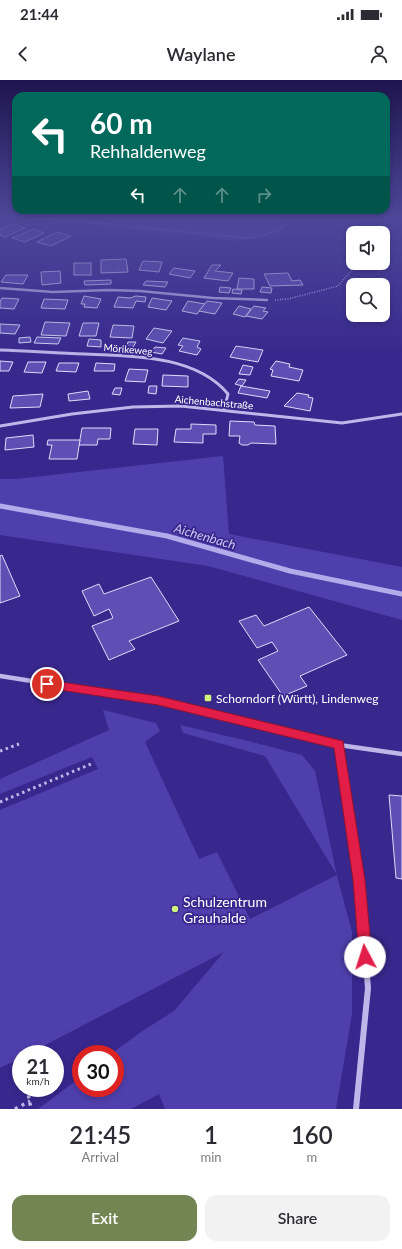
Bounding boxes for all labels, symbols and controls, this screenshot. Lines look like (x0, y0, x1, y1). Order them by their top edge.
text: 21:44 (20, 5, 59, 23)
icon: back (12, 43, 34, 65)
text: Waylane (167, 43, 236, 65)
icon: person (368, 43, 390, 65)
text: 60 m (90, 106, 153, 140)
icon: left (24, 108, 76, 160)
text: Rehhaldenweg (90, 140, 206, 162)
icon: left (127, 184, 149, 206)
icon: ahead (169, 184, 191, 206)
icon: ahead (211, 184, 233, 206)
icon: right (253, 184, 275, 206)
map controls (346, 226, 390, 322)
button: sound (346, 226, 390, 270)
button: search (346, 278, 390, 322)
street label: Mörikeweg (103, 341, 153, 357)
street label: Aichenbachstraße (174, 393, 254, 411)
water label: Aichenbach (171, 519, 238, 552)
pin (30, 667, 64, 701)
icon: arrive (36, 673, 58, 695)
place label: Schorndorf (Württ), Lindenweg (216, 691, 379, 706)
marker: Schorndorf (Württ), Lindenweg (203, 693, 213, 703)
place label: Schulzentrum Grauhalde (183, 893, 267, 926)
marker: Schulzentrum Grauhalde (170, 904, 180, 914)
position arrow (344, 936, 386, 978)
speed limit sign: 30 (72, 1045, 124, 1097)
text: 21 (26, 1054, 50, 1078)
text: km/h (26, 1075, 50, 1087)
text: 21:45 (69, 1120, 131, 1149)
text: 1 (204, 1120, 218, 1149)
text: 160 (291, 1120, 333, 1149)
text: Arrival (82, 1149, 119, 1165)
text: min (200, 1149, 222, 1165)
text: m (306, 1149, 317, 1165)
button: Exit (12, 1195, 197, 1241)
button: Share (205, 1195, 390, 1241)

